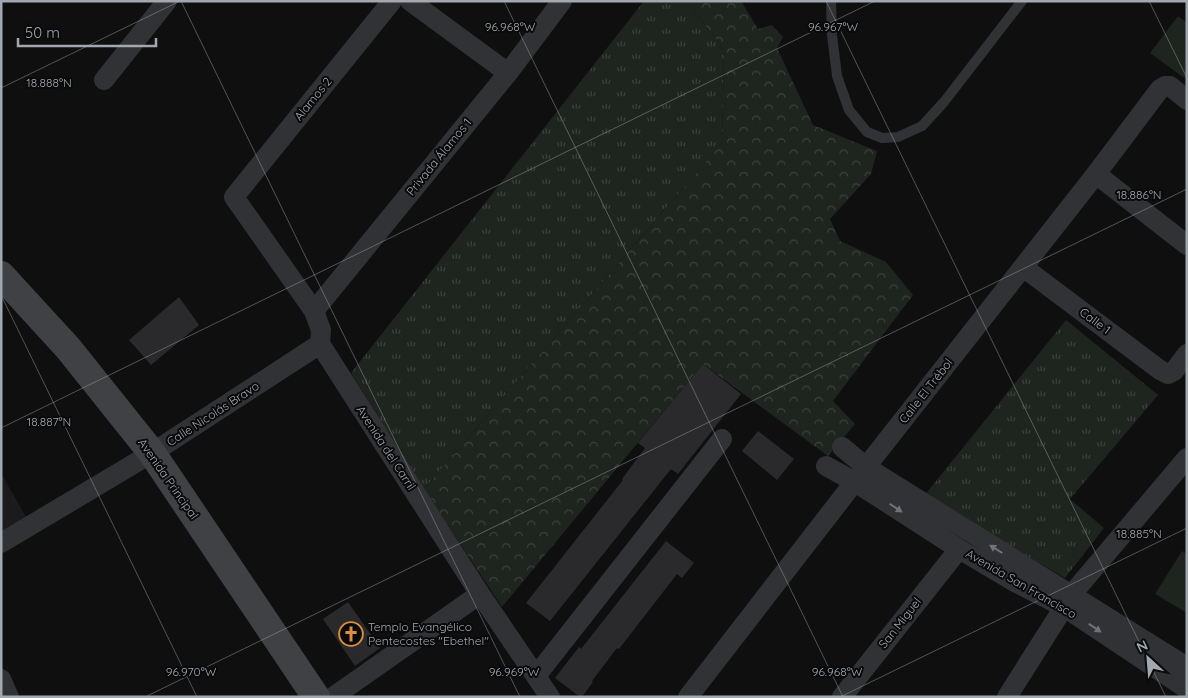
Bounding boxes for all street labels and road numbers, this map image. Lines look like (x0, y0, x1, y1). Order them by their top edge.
street label: Alamos 2 (291, 74, 335, 123)
street label: Privada Álamos 1 (403, 115, 474, 198)
street label: Calle 1 (1077, 304, 1114, 337)
street label: Calle El Trébol (896, 355, 956, 426)
street label: Calle Nicolás Bravo (164, 378, 262, 449)
street label: Avenida del Carril (354, 403, 419, 493)
street label: Avenida Principal (135, 435, 202, 522)
street label: Avenida San Francisco (963, 546, 1079, 621)
street label: San Miguel (875, 594, 924, 651)

